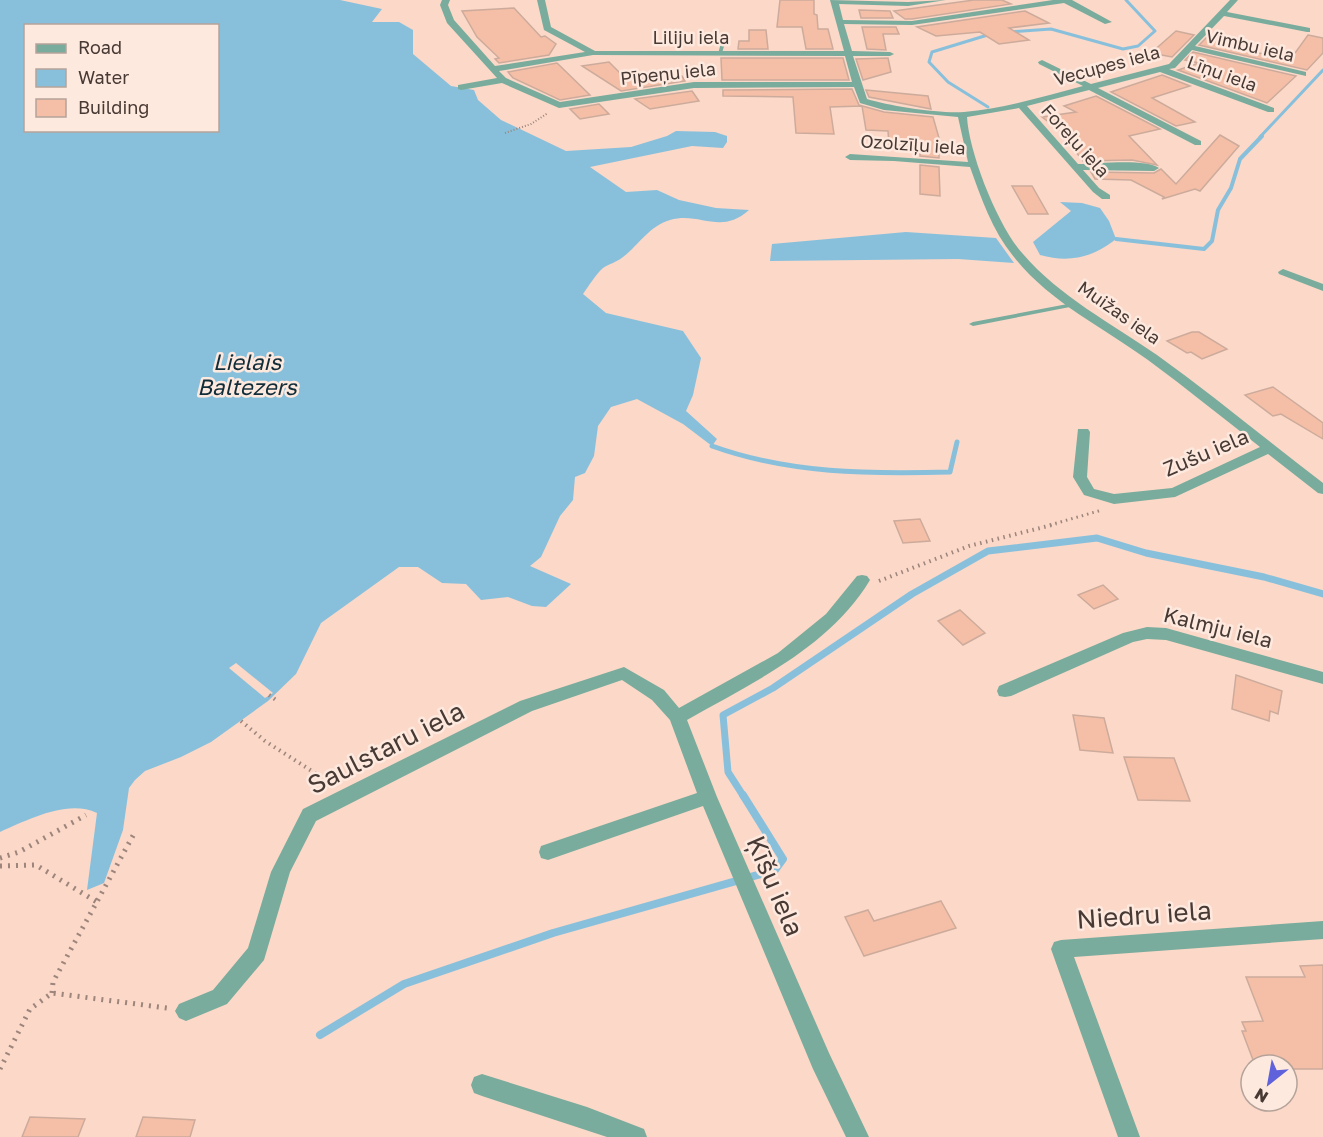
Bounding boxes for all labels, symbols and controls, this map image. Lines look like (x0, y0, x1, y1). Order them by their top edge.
legend (24, 24, 219, 132)
street label: Vimbu iela (1204, 24, 1297, 66)
street label: Liliju iela (652, 26, 730, 48)
text: Road (78, 36, 122, 58)
street label: Vecupes iela (1051, 40, 1162, 90)
street label: Līņu iela (1184, 50, 1260, 97)
street label: Pīpeņu iela (619, 57, 717, 90)
text: Water (78, 66, 129, 88)
text: Building (78, 96, 149, 118)
street label: Foreļu iela (1037, 99, 1114, 181)
street label: Ozolzīļu iela (860, 129, 966, 159)
street label: Muižas iela (1074, 276, 1165, 349)
water label: Lielais Baltezers (197, 348, 298, 400)
street label: Zušu iela (1159, 422, 1252, 482)
street label: Kalmju iela (1161, 601, 1275, 653)
street label: Saulstaru iela (302, 695, 469, 800)
street label: Ķīšu iela (740, 831, 810, 941)
street label: Niedru iela (1075, 894, 1212, 935)
north arrow (1239, 1053, 1299, 1113)
text: N (1251, 1084, 1272, 1108)

